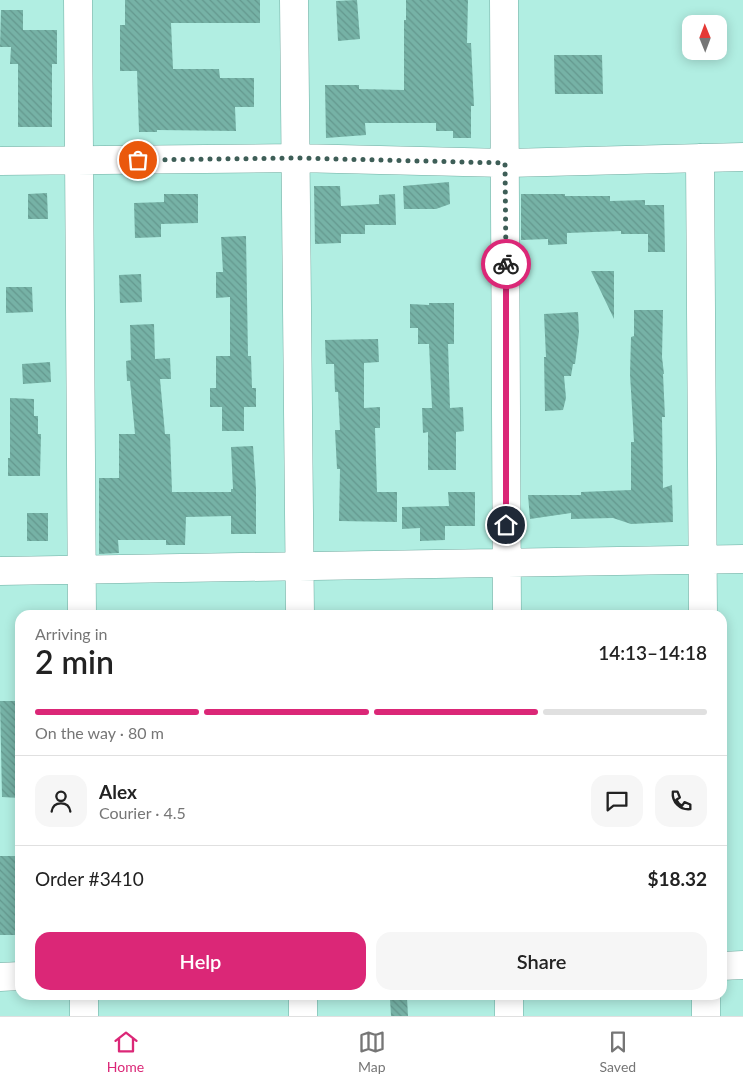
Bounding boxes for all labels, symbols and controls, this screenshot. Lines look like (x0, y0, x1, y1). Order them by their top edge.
north arrow (682, 15, 728, 60)
map controls (682, 15, 727, 60)
pin (117, 139, 159, 181)
icon: bag (124, 146, 152, 174)
courier (481, 239, 531, 289)
icon: bike (492, 250, 520, 278)
pin (485, 504, 527, 546)
icon: home (492, 511, 520, 539)
text: Arriving in (35, 624, 108, 643)
text: 14:13–14:18 (598, 641, 707, 664)
text: 2 min (35, 642, 114, 681)
text: On the way · 80 m (35, 723, 164, 742)
button: person (35, 775, 87, 827)
button: chat (591, 775, 643, 827)
button: phone (655, 775, 707, 827)
text: Alex (99, 780, 137, 803)
text: Courier · 4.5 (99, 803, 186, 822)
text: Order #3410 (35, 867, 144, 890)
text: $18.32 (647, 867, 707, 890)
button: Help (35, 932, 366, 990)
button: Share (376, 932, 707, 990)
tab: Home (107, 1028, 144, 1075)
tab: Map (358, 1028, 386, 1075)
tab: Saved (600, 1028, 636, 1075)

